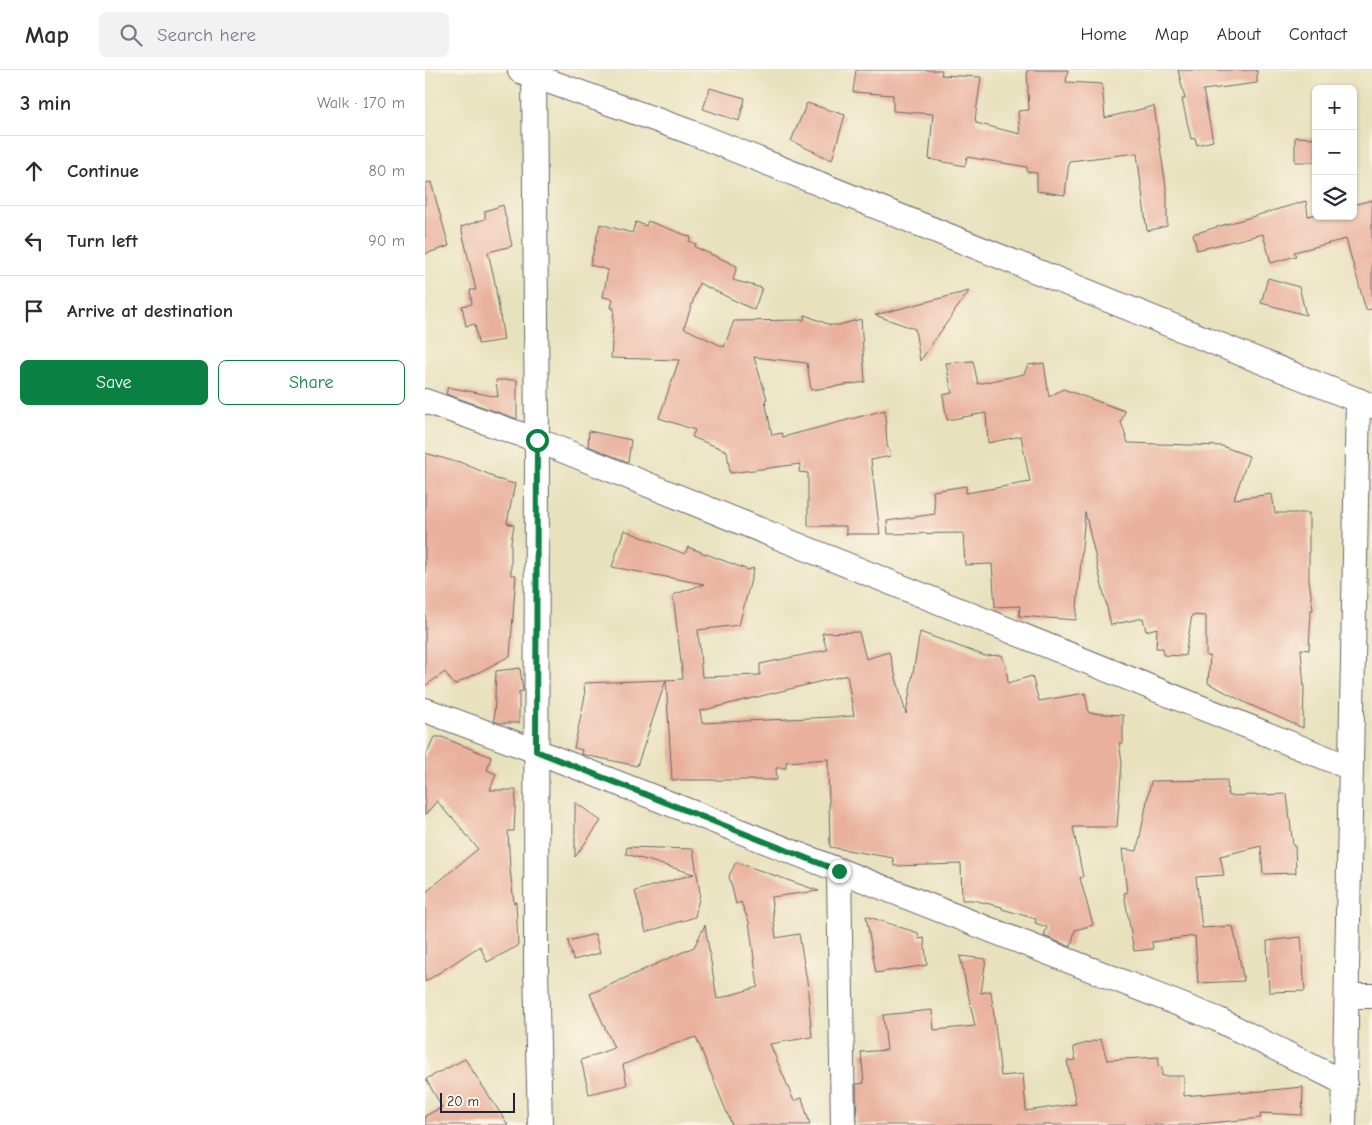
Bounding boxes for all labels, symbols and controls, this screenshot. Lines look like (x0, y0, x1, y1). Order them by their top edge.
search box (99, 12, 449, 57)
text: Map (25, 21, 69, 49)
icon: search (117, 21, 145, 49)
text: Search here (157, 24, 256, 46)
text: Home (1080, 24, 1127, 45)
text: Map (1155, 24, 1189, 45)
text: About (1217, 24, 1261, 45)
text: Contact (1289, 24, 1347, 45)
map controls (1312, 85, 1357, 220)
button: + (1312, 85, 1357, 130)
text: 3 min (20, 91, 71, 115)
text: Walk · 170 m (317, 94, 405, 112)
button: − (1312, 130, 1357, 175)
icon: ahead (20, 157, 48, 185)
text: Continue (67, 160, 139, 182)
text: 80 m (368, 162, 405, 180)
button: layers (1312, 175, 1357, 220)
icon: left (20, 227, 48, 255)
text: Turn left (67, 230, 138, 252)
text: 90 m (368, 232, 405, 250)
icon: arrive (20, 297, 48, 325)
text: Arrive at destination (67, 300, 233, 322)
button: Save (20, 360, 208, 405)
button: Share (218, 360, 405, 405)
route start (526, 429, 549, 452)
route end (828, 860, 851, 883)
scale bar (440, 1090, 515, 1113)
text: 20 m (447, 1093, 479, 1110)

